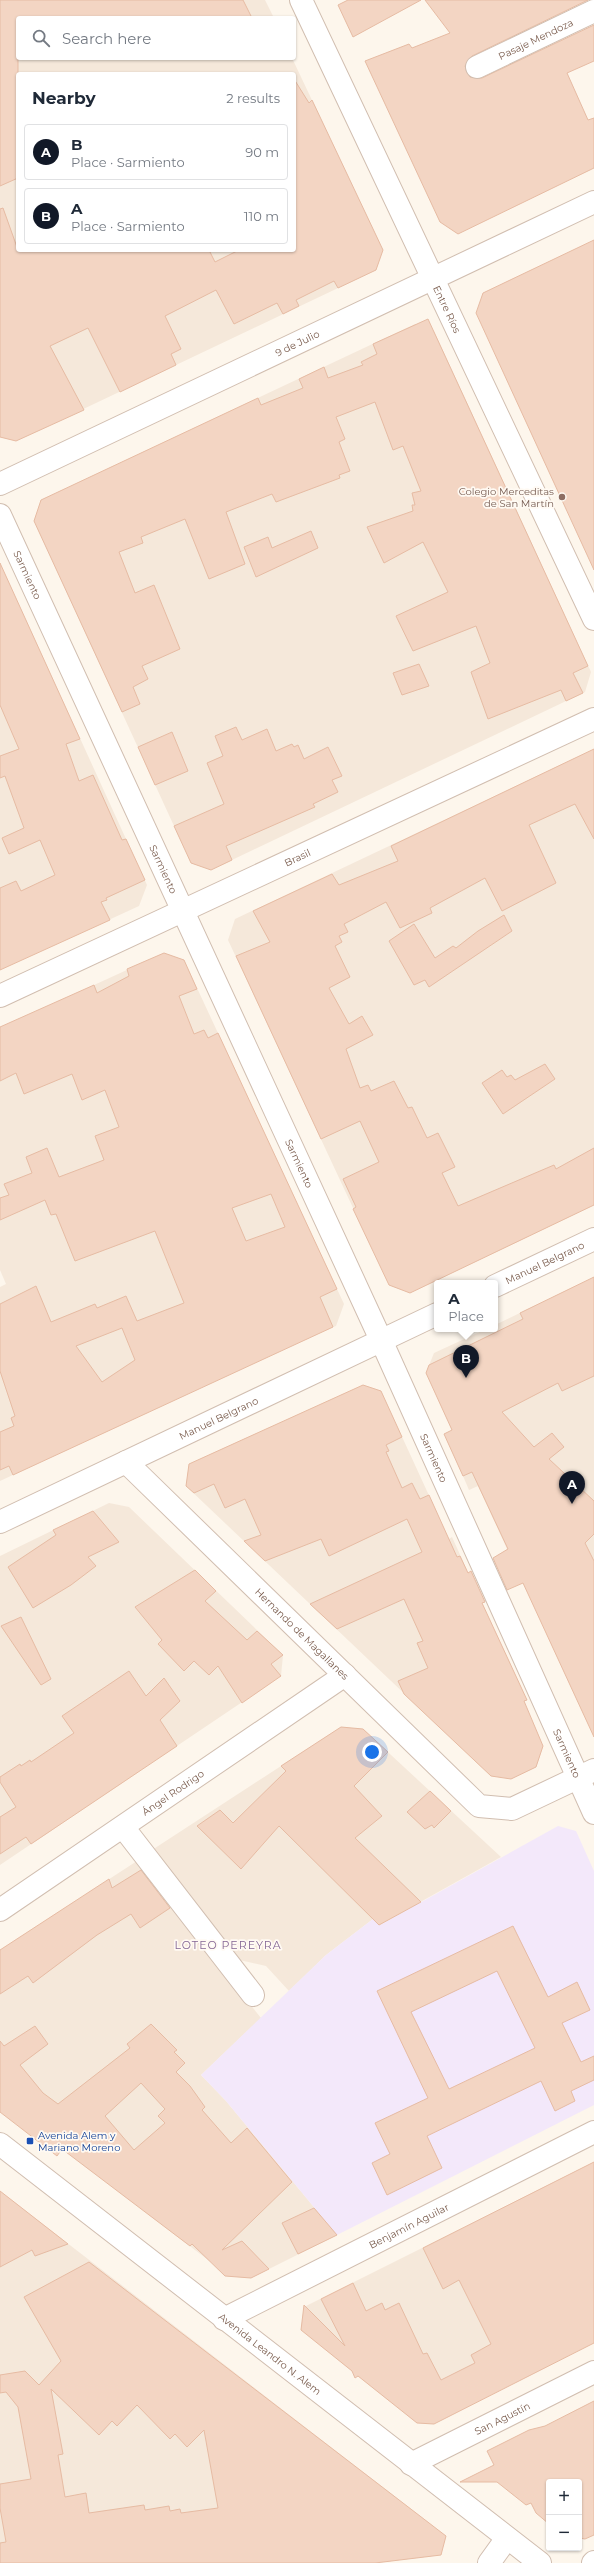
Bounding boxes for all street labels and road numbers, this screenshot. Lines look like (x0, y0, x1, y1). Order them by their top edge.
street label: Pasaje Mendoza (496, 15, 575, 62)
street label: Entre Ríos (430, 283, 464, 335)
street label: 9 de Julio (273, 327, 321, 359)
street label: Sarmiento (11, 548, 45, 601)
street label: Sarmiento (147, 843, 180, 896)
street label: Brasil (282, 846, 312, 869)
street label: Sarmiento (282, 1137, 316, 1190)
street label: Manuel Belgrano (503, 1238, 586, 1287)
street label: Manuel Belgrano (177, 1394, 260, 1442)
street label: Sarmiento (417, 1431, 451, 1484)
street label: Hernando de Magallanes (253, 1585, 352, 1682)
street label: Sarmiento (550, 1727, 584, 1780)
street label: Ángel Rodrigo (139, 1767, 206, 1818)
street label: Benjamín Aguilar (367, 2200, 451, 2251)
street label: Avenida Leandro N. Alem (216, 2310, 324, 2398)
street label: San Agustín (472, 2399, 532, 2438)

